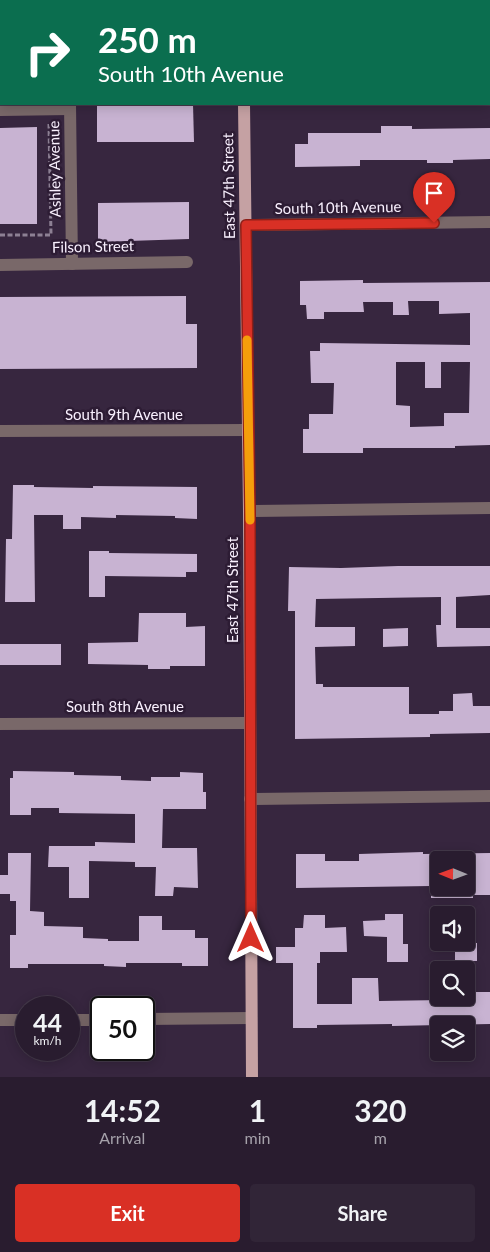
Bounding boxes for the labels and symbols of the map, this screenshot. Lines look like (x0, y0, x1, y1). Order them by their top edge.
street label: Ashley Avenue (44, 120, 64, 217)
street label: East 47th Street (218, 132, 238, 239)
pin (413, 172, 455, 223)
street label: South 10th Avenue (274, 197, 402, 217)
street label: Filson Street (52, 236, 135, 256)
street label: South 9th Avenue (65, 405, 183, 423)
street label: East 47th Street (223, 536, 241, 643)
street label: South 8th Avenue (66, 697, 184, 715)
north arrow (430, 851, 475, 896)
position arrow (224, 911, 276, 963)
speed limit sign: 50 (90, 996, 155, 1061)

